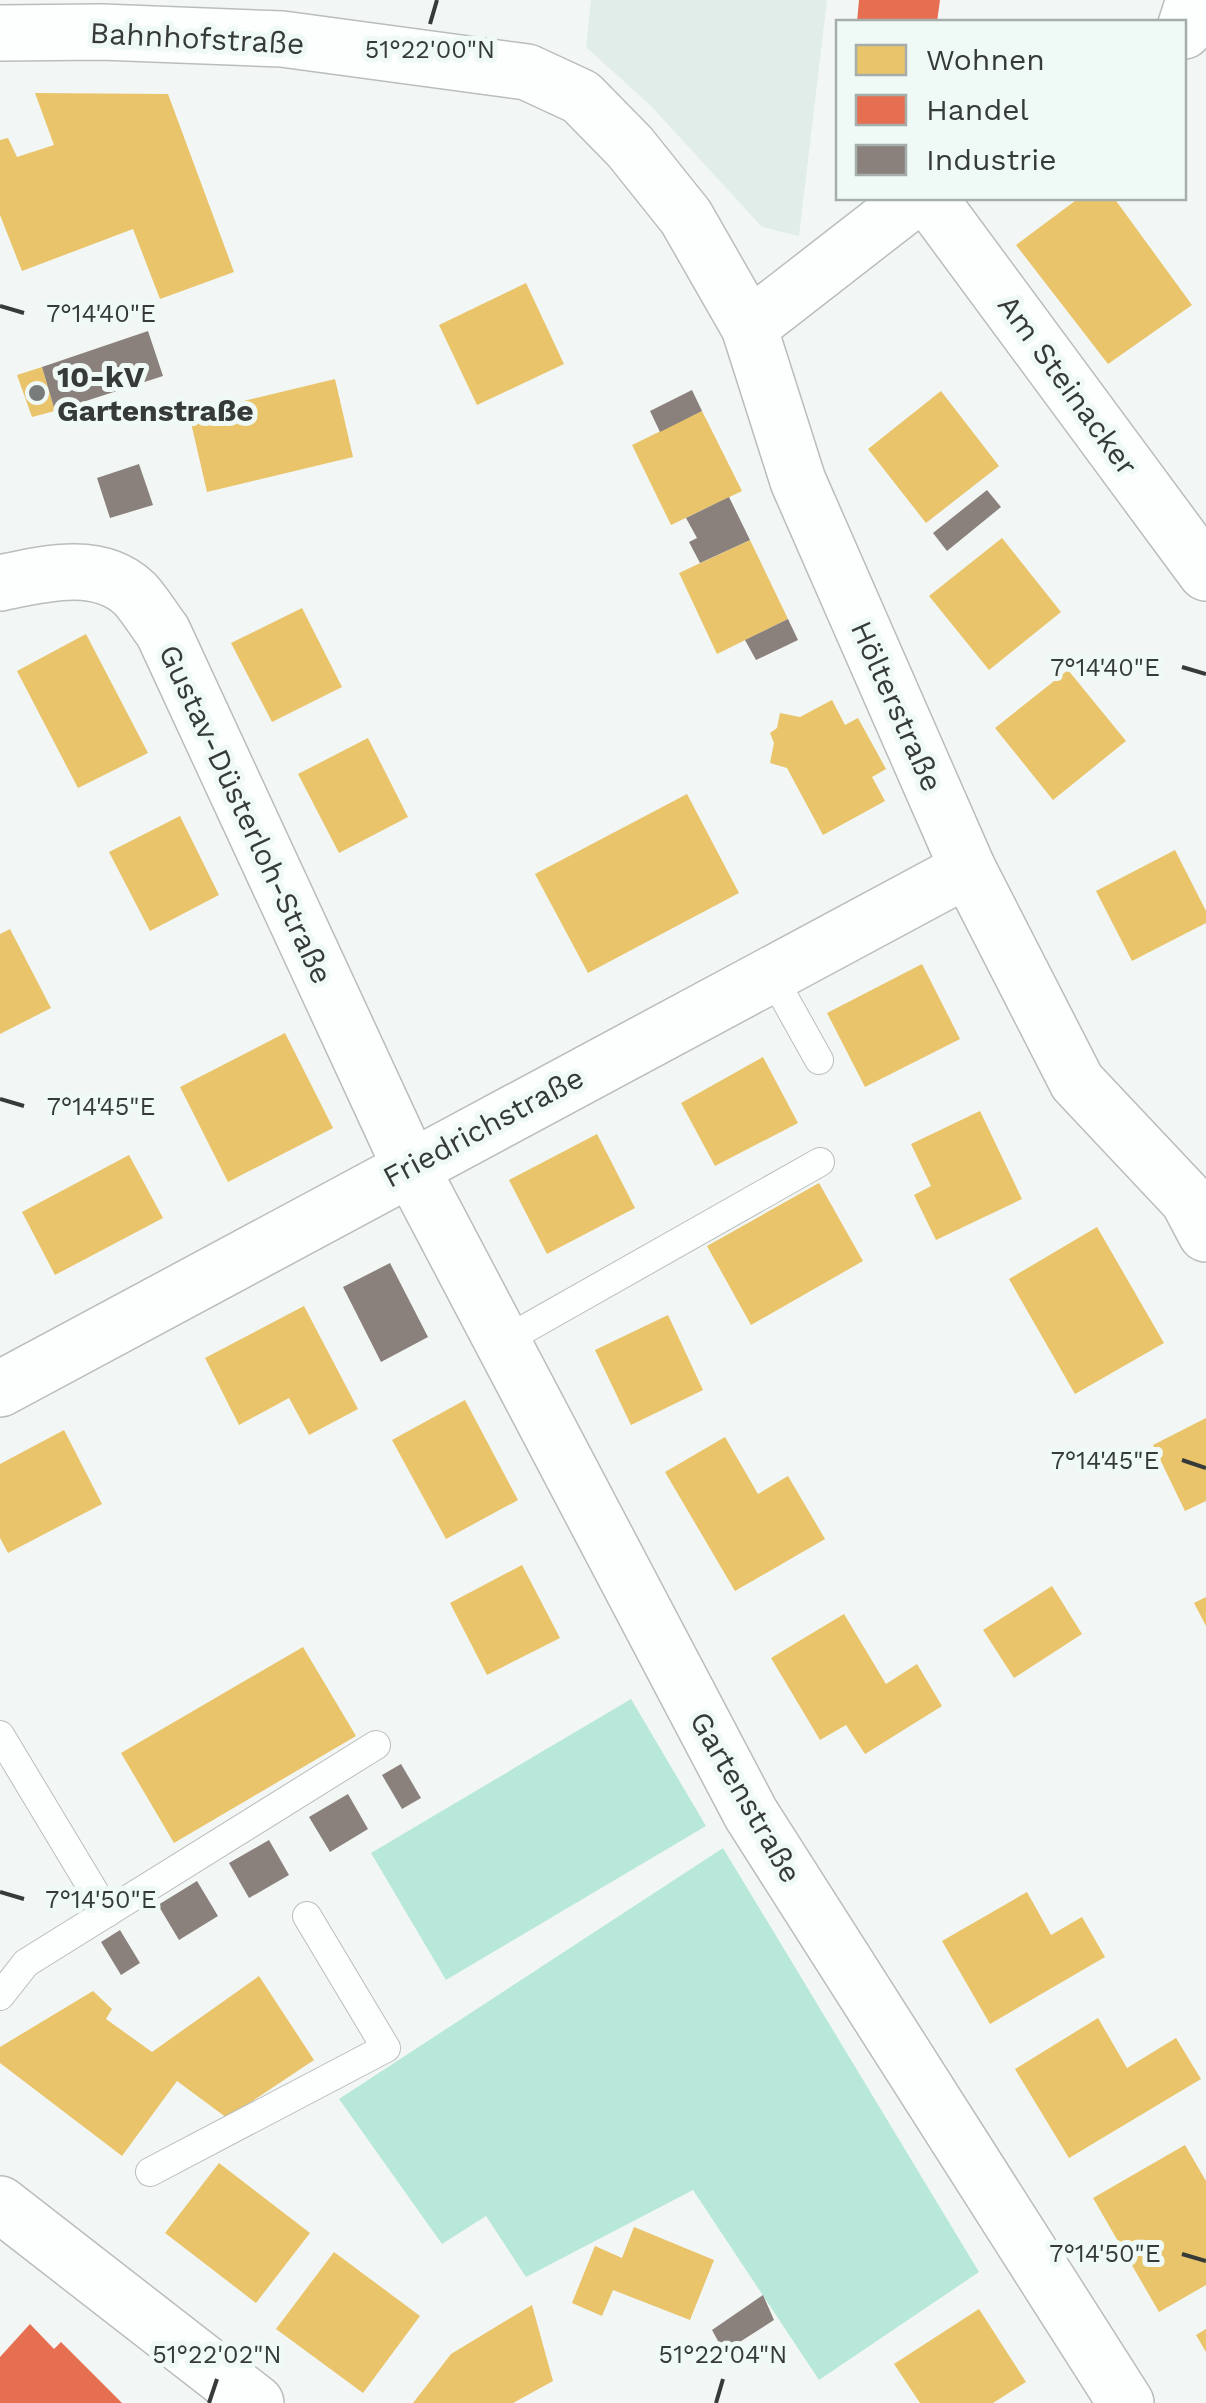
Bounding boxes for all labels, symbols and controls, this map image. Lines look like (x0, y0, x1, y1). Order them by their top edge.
street label: Bahnhofstraße (89, 15, 305, 61)
legend (836, 20, 1186, 200)
text: 51°22'00"N (365, 35, 495, 64)
text: Wohnen (926, 42, 1045, 77)
text: Handel (926, 92, 1029, 127)
text: Industrie (926, 142, 1057, 177)
street label: Am Steinacker (991, 288, 1145, 482)
text: 7°14'40"E (46, 299, 156, 328)
place label: 10-kV Gartenstraße (57, 359, 254, 428)
marker: 10-kV Gartenstraße (26, 382, 48, 404)
street label: Hölterstraße (844, 615, 950, 797)
street label: Gustav-Düsterloh-Straße (152, 639, 340, 989)
text: 7°14'40"E (1050, 653, 1160, 682)
street label: Friedrichstraße (377, 1059, 589, 1195)
text: 7°14'45"E (47, 1092, 155, 1121)
text: 7°14'45"E (1051, 1446, 1159, 1475)
street label: Gartenstraße (683, 1705, 809, 1889)
text: 7°14'50"E (45, 1885, 157, 1914)
text: 7°14'50"E (1049, 2239, 1161, 2268)
text: 51°22'02"N (152, 2340, 282, 2369)
text: 51°22'04"N (659, 2340, 787, 2369)

